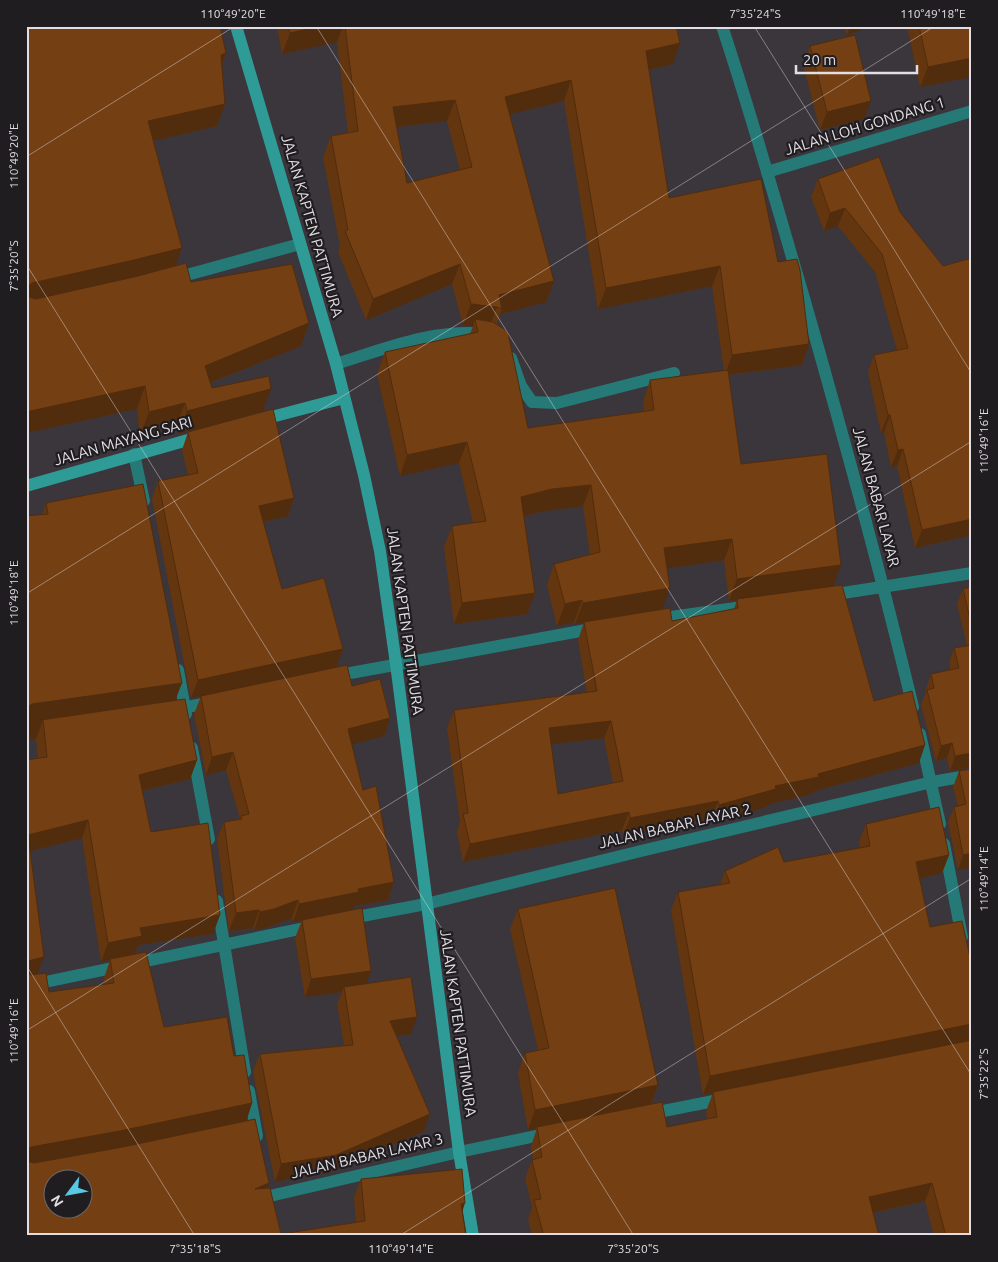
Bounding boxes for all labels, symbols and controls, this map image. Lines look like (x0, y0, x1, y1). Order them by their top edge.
text: 110°49'20"E (200, 7, 266, 20)
text: 7°35'24"S (729, 7, 781, 20)
text: 110°49'18"E (900, 7, 966, 20)
scale bar (796, 42, 917, 74)
text: 20 m (803, 51, 836, 68)
street label: JALAN LOH GONDANG 1 (783, 93, 947, 158)
text: 110°49'20"E (7, 123, 20, 189)
street label: JALAN KAPTEN PATTIMURA (278, 133, 347, 319)
text: 7°35'20"S (7, 240, 20, 292)
text: 110°49'16"E (977, 408, 990, 474)
street label: JALAN MAYANG SARI (52, 413, 194, 468)
street label: JALAN BABAR LAYAR (850, 425, 903, 569)
street label: JALAN KAPTEN PATTIMURA (384, 526, 427, 716)
text: 110°49'18"E (7, 560, 20, 626)
street label: JALAN BABAR LAYAR 2 (597, 800, 753, 851)
text: 110°49'14"E (977, 846, 990, 912)
street label: JALAN KAPTEN PATTIMURA (437, 928, 480, 1118)
text: 110°49'16"E (7, 998, 20, 1064)
text: 7°35'22"S (977, 1048, 990, 1100)
street label: JALAN BABAR LAYAR 3 (289, 1130, 445, 1181)
north arrow (42, 1170, 92, 1220)
text: N (47, 1192, 67, 1210)
text: 7°35'18"S (169, 1242, 221, 1255)
text: 110°49'14"E (368, 1242, 434, 1255)
text: 7°35'20"S (607, 1242, 659, 1255)

